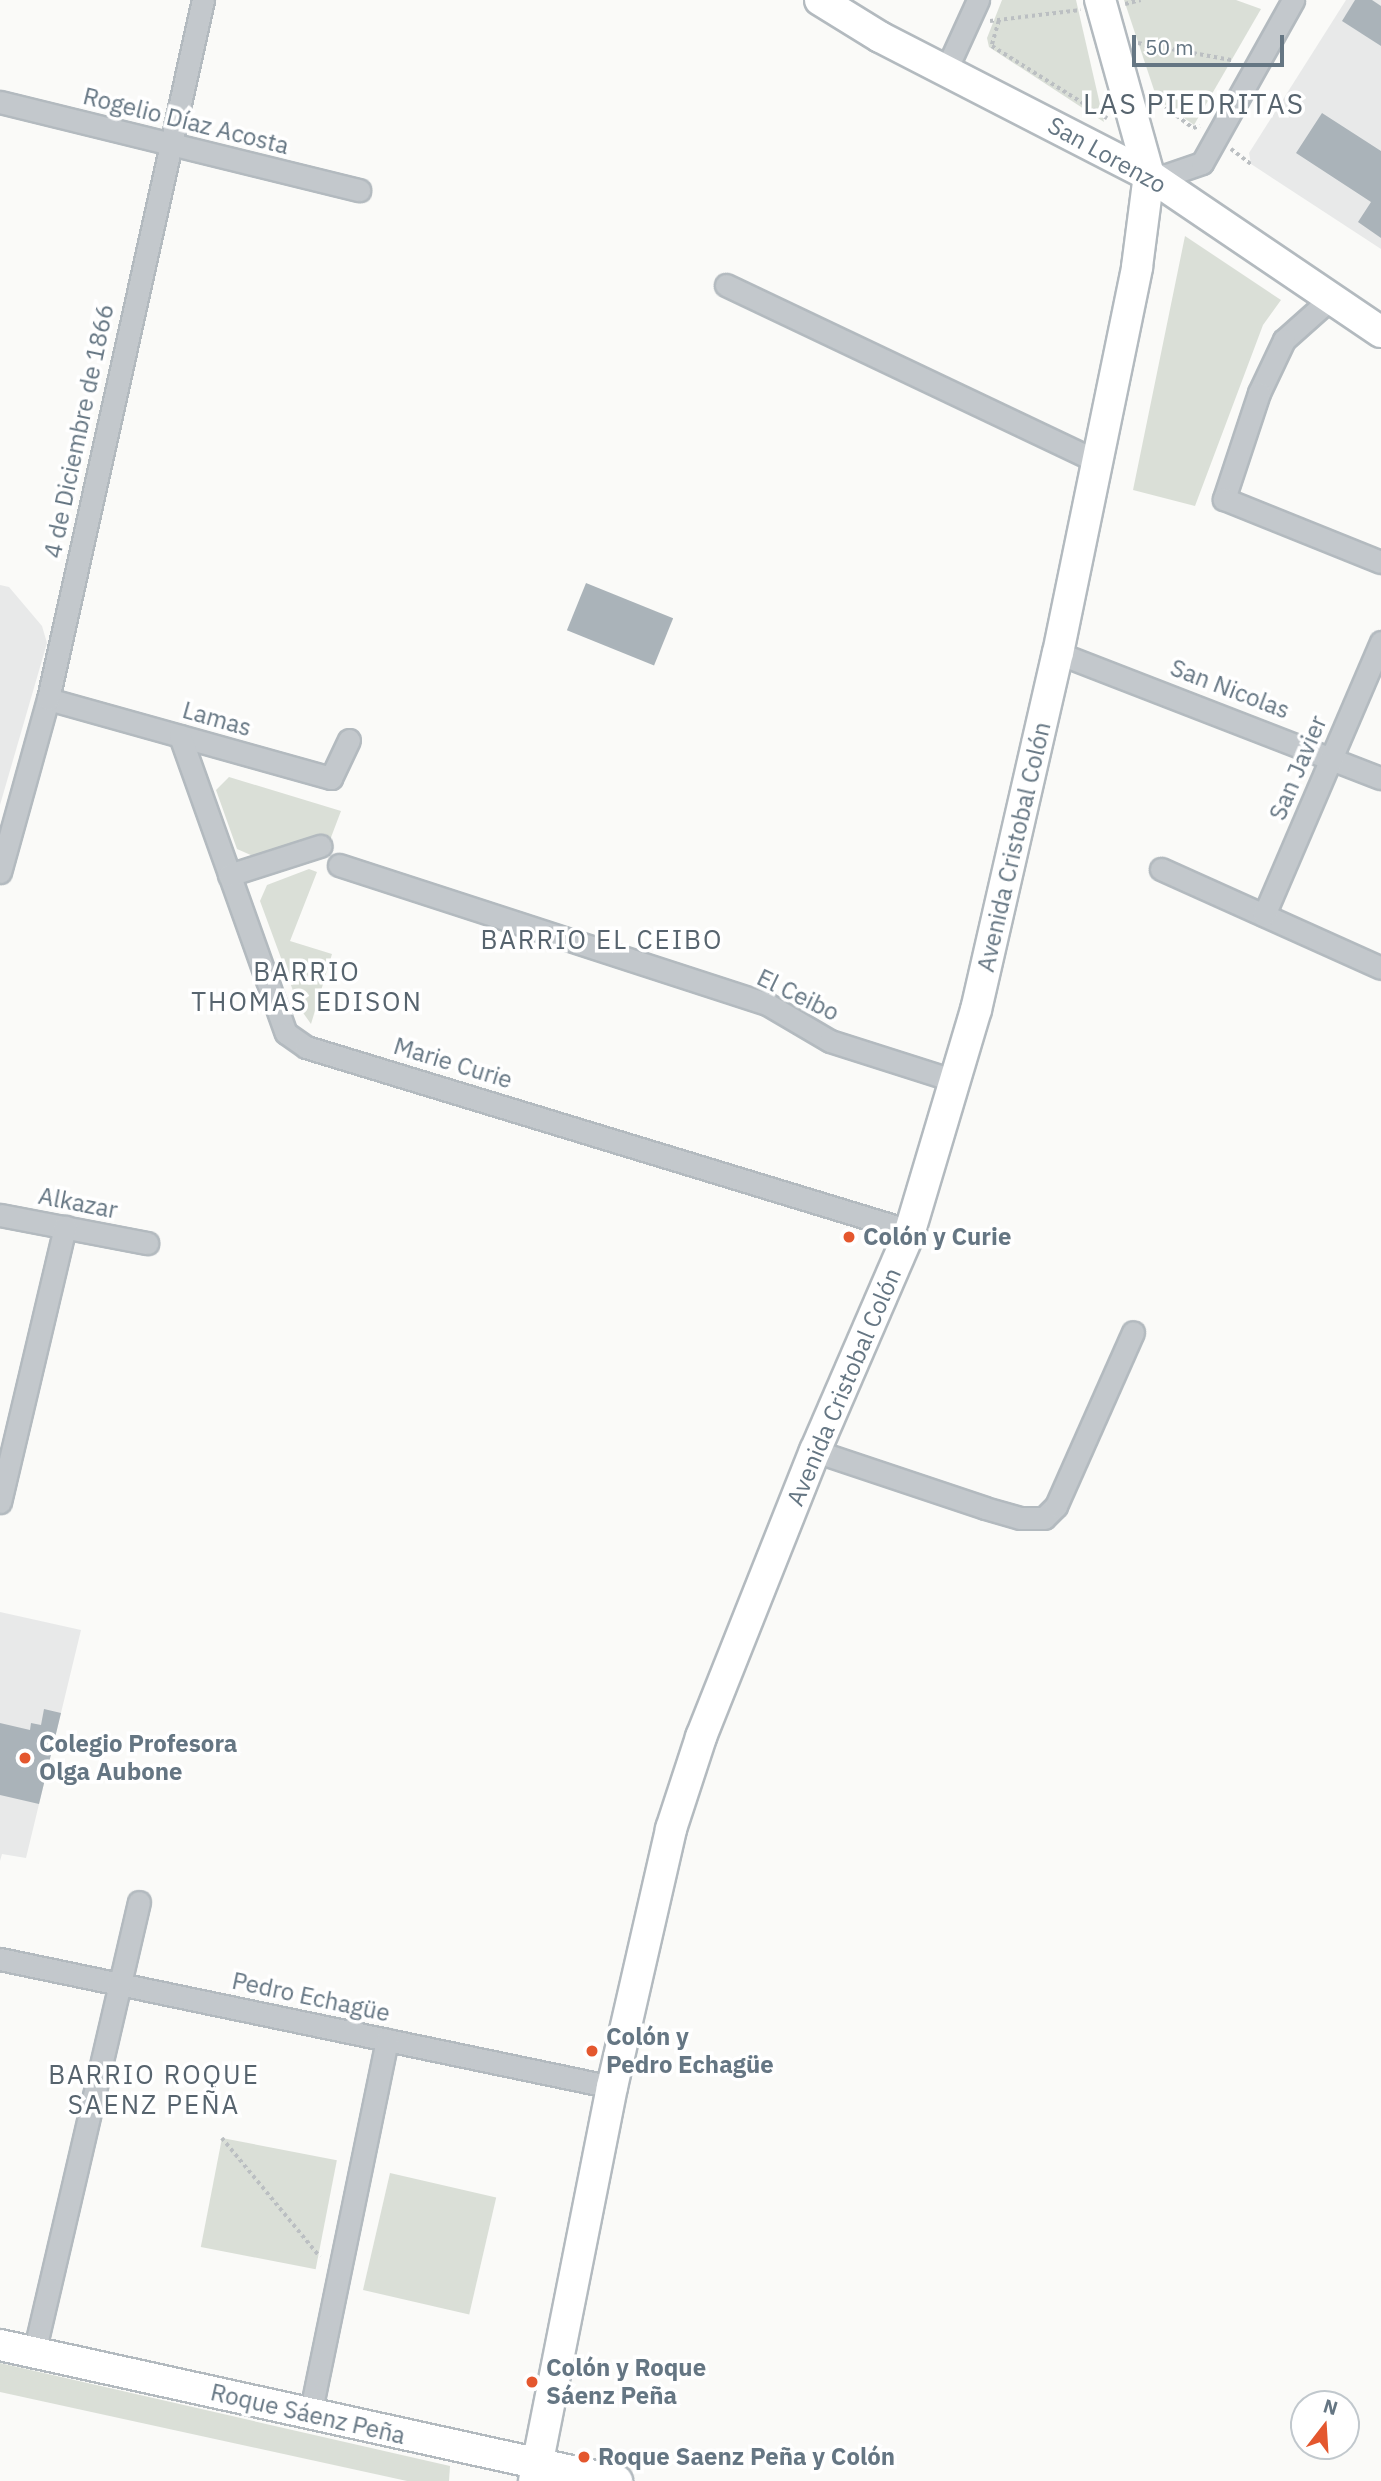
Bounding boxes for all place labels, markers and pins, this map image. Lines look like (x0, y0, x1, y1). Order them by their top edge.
place label: Colón y Curie (863, 1223, 1011, 1251)
marker: Colón y Curie (841, 1229, 857, 1245)
place label: Colegio Profesora Olga Aubone (39, 1730, 237, 1786)
marker: Colegio Profesora Olga Aubone (17, 1750, 33, 1766)
place label: Colón y Pedro Echagüe (606, 2023, 774, 2079)
marker: Colón y Pedro Echagüe (584, 2043, 600, 2059)
place label: Colón y Roque Sáenz Peña (546, 2354, 706, 2410)
marker: Colón y Roque Sáenz Peña (524, 2374, 540, 2390)
place label: Roque Saenz Peña y Colón (598, 2443, 895, 2471)
marker: Roque Saenz Peña y Colón (576, 2449, 592, 2465)

